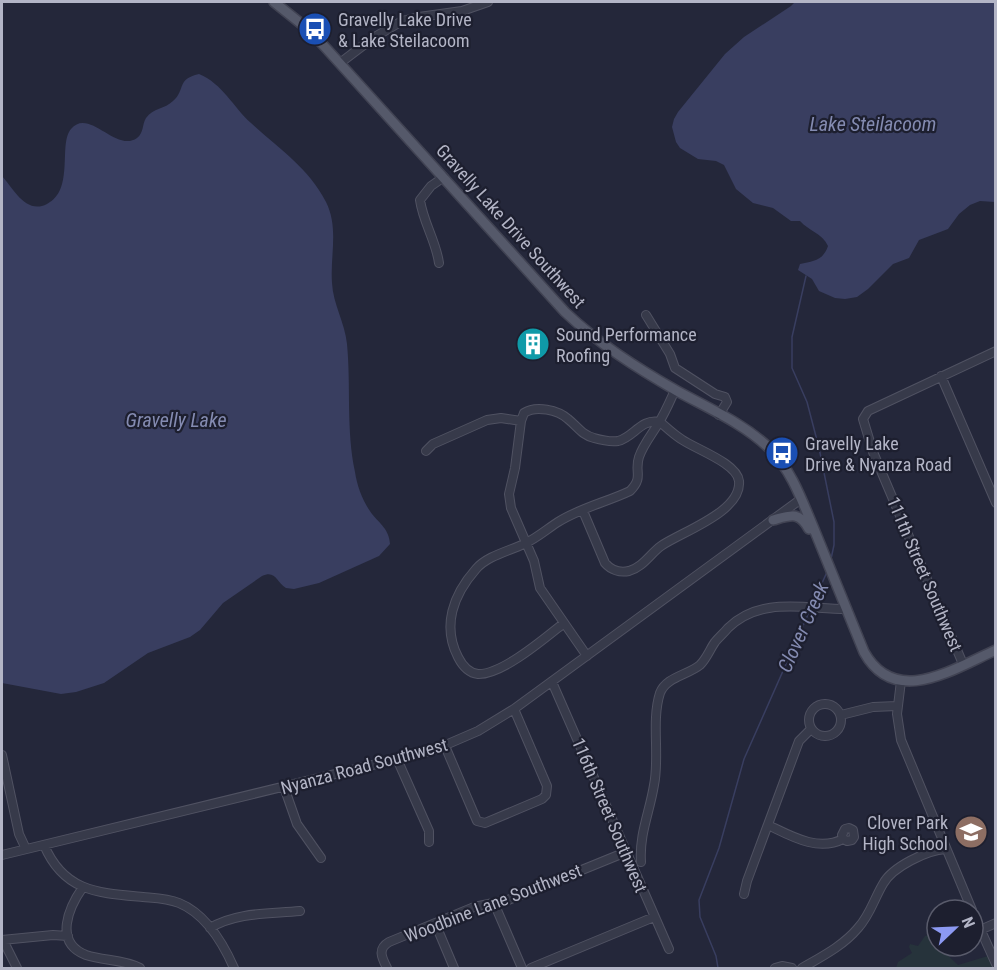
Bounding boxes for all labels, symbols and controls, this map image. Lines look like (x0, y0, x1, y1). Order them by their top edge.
place label: Gravelly Lake Drive & Lake Steilacoom (338, 9, 472, 51)
bus stop icon: Gravelly Lake Drive & Lake Steilacoom (297, 11, 333, 47)
water label: Lake Steilacoom (810, 112, 936, 136)
street label: Gravelly Lake Drive Southwest (432, 140, 590, 312)
place label: Sound Performance Roofing (556, 324, 697, 366)
building icon: Sound Performance Roofing (515, 326, 551, 362)
water label: Gravelly Lake (125, 408, 227, 432)
place label: Gravelly Lake Drive & Nyanza Road (805, 433, 952, 475)
bus stop icon: Gravelly Lake Drive & Nyanza Road (764, 435, 800, 471)
street label: 111th Street Southwest (883, 494, 967, 654)
water label: Clover Creek (772, 577, 834, 676)
street label: Nyanza Road Southwest (278, 734, 450, 798)
street label: 116th Street Southwest (568, 735, 652, 895)
place label: Clover Park High School (862, 812, 948, 854)
school or university icon: Clover Park High School (953, 814, 989, 850)
street label: Woodbine Lane Southwest (401, 860, 585, 946)
north arrow (925, 898, 985, 958)
text: N (958, 914, 979, 931)

